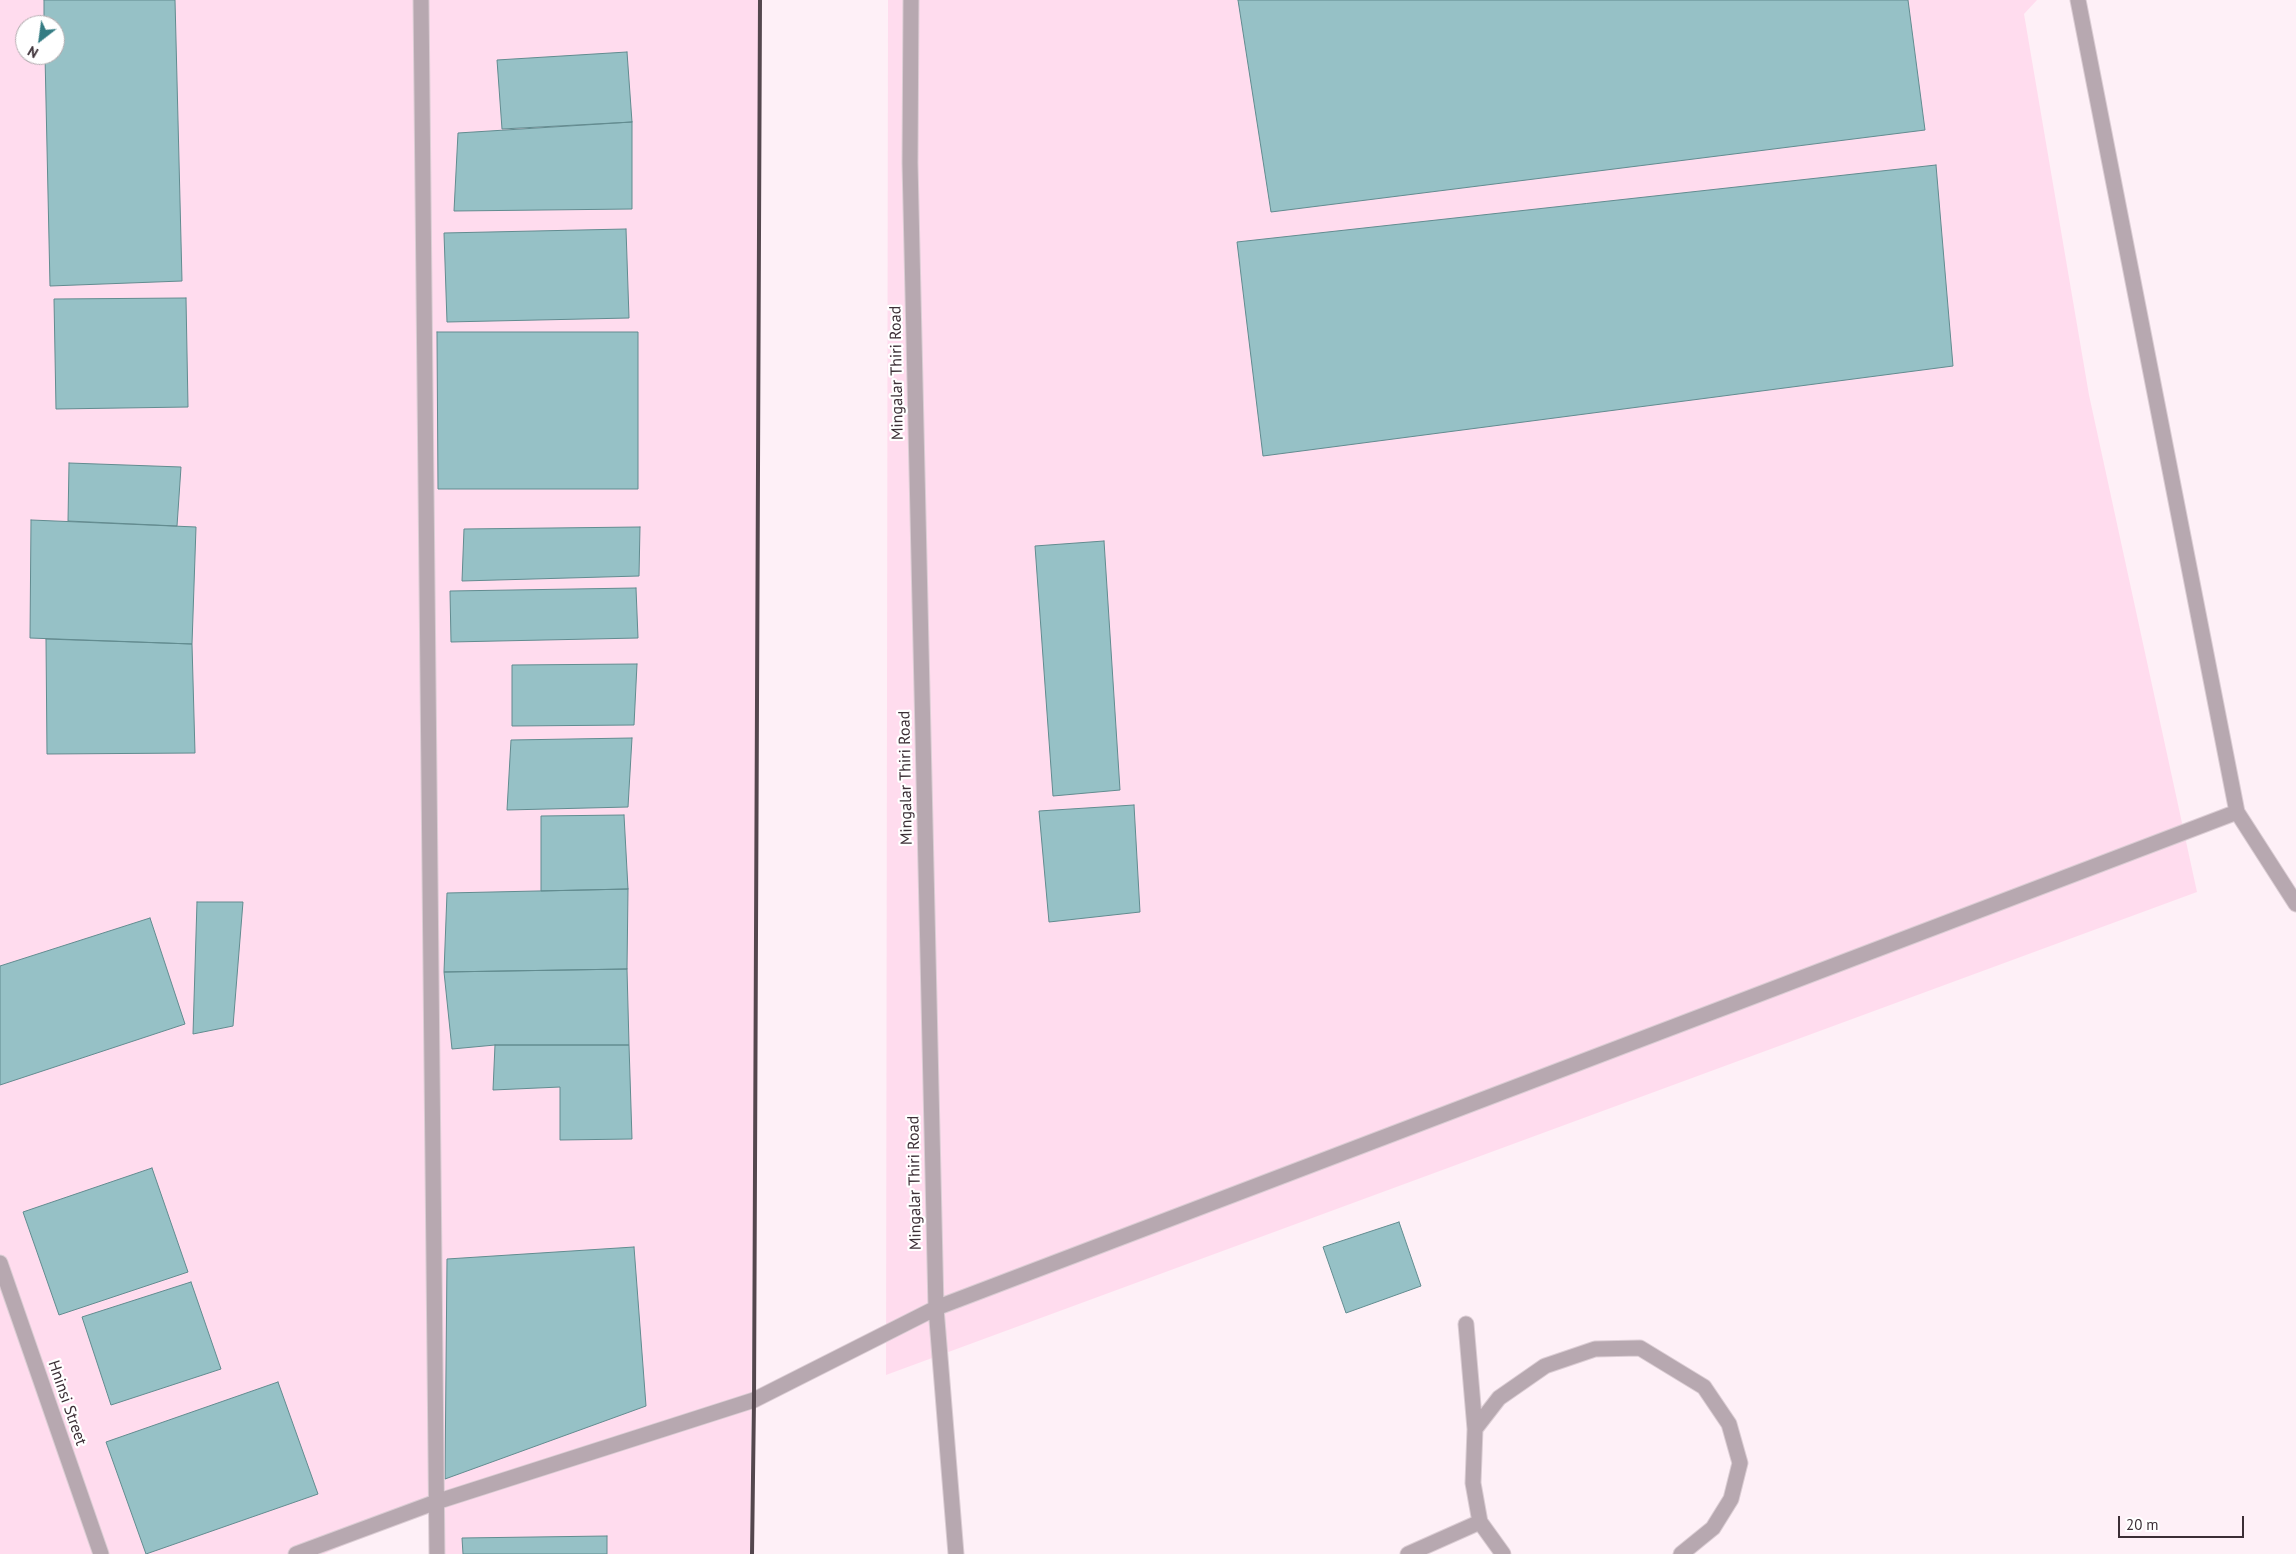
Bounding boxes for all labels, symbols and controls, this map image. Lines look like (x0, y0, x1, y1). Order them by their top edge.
north arrow (15, 15, 65, 65)
text: N (25, 42, 41, 62)
street label: Mingalar Thiri Road (886, 306, 908, 440)
street label: Mingalar Thiri Road (895, 711, 917, 845)
street label: Mingalar Thiri Road (904, 1116, 926, 1250)
street label: Hninsi Street (43, 1358, 91, 1448)
scale bar (2121, 1506, 2247, 1538)
text: 20 m (2126, 1515, 2159, 1534)

